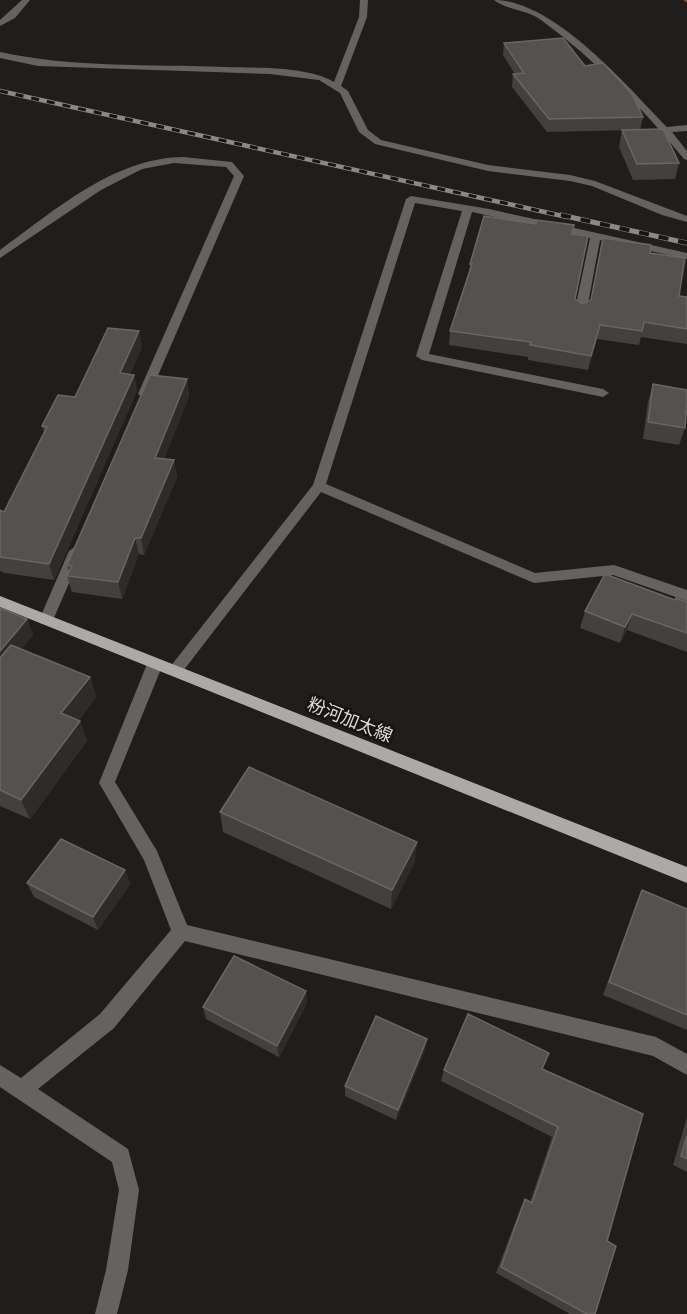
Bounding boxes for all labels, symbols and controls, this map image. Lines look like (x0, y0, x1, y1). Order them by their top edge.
street label: 粉河加太線 (304, 693, 396, 747)

